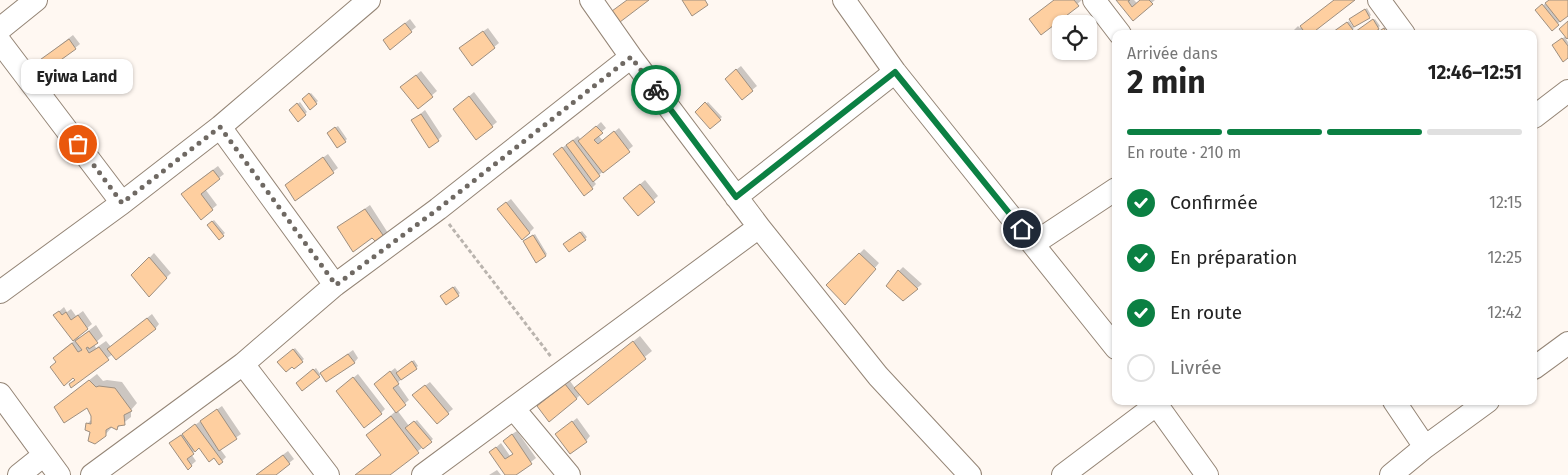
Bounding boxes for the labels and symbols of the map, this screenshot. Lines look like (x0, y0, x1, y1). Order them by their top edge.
callout: Eyiwa Land (22, 59, 134, 94)
courier (631, 65, 681, 115)
pin (57, 123, 99, 165)
pin (1001, 208, 1043, 250)

